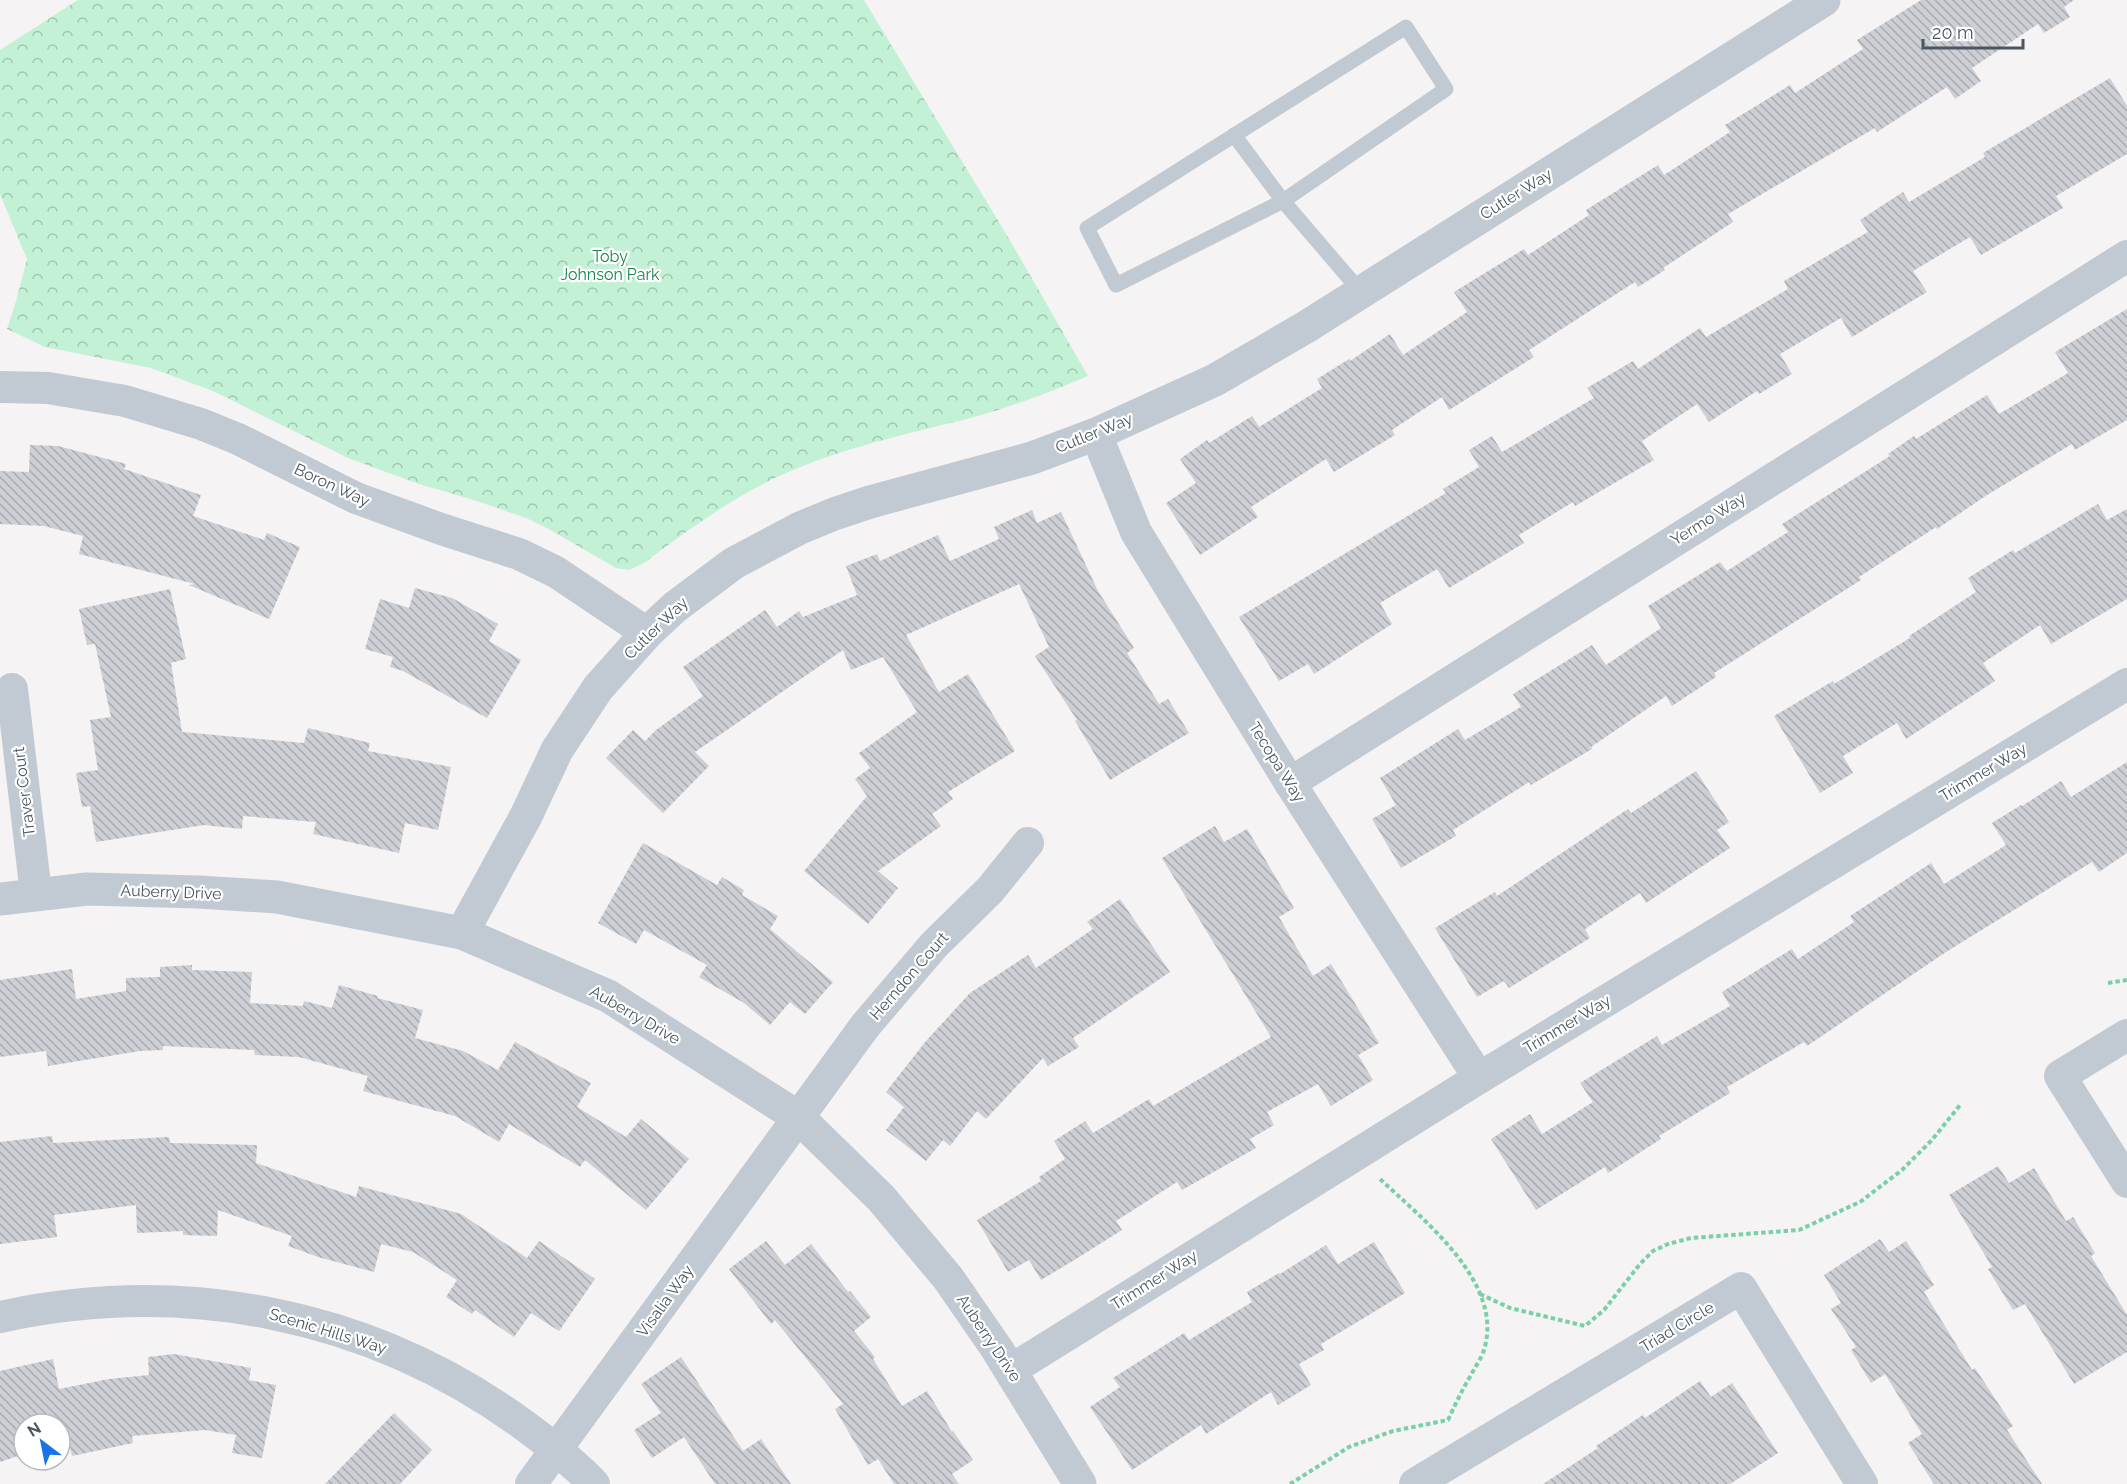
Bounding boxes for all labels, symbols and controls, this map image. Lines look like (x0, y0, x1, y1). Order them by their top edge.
scale bar (1923, 12, 2024, 50)
text: 20 m (1932, 22, 1974, 43)
street label: Cutler Way (1476, 164, 1556, 224)
park label: Toby Johnson Park (560, 247, 660, 284)
street label: Cutler Way (1053, 409, 1136, 457)
street label: Boron Way (291, 459, 373, 511)
street label: Yermo Way (1667, 488, 1749, 550)
street label: Cutler Way (620, 593, 692, 663)
street label: Tecopa Way (1245, 718, 1309, 806)
street label: Trimmer Way (1936, 738, 2030, 805)
street label: Traver Court (9, 745, 39, 838)
street label: Auberry Drive (120, 881, 222, 903)
street label: Herndon Court (866, 928, 953, 1024)
street label: Auberry Drive (586, 981, 684, 1049)
street label: Trimmer Way (1520, 990, 1614, 1057)
street label: Trimmer Way (1107, 1246, 1201, 1314)
street label: Visalia Way (633, 1261, 698, 1341)
street label: Auberry Drive (953, 1291, 1025, 1385)
street label: Triad Circle (1637, 1298, 1717, 1356)
street label: Scenic Hills Way (267, 1304, 389, 1358)
north arrow (12, 1412, 72, 1472)
text: N (24, 1418, 45, 1441)

